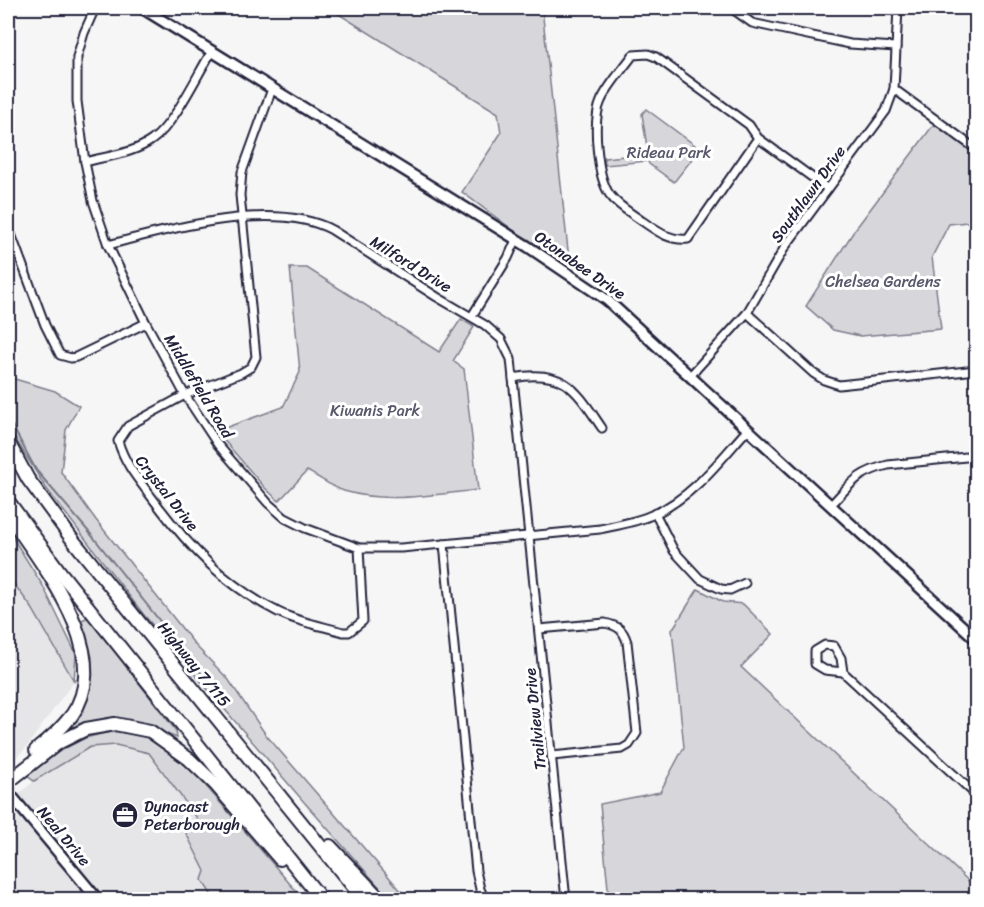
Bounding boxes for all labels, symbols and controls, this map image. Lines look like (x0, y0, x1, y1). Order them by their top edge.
park label: Rideau Park (627, 138, 712, 167)
street label: Southlawn Drive (763, 139, 853, 249)
street label: Otonabee Drive (528, 223, 632, 308)
street label: Milford Drive (364, 227, 458, 301)
park label: Chelsea Gardens (825, 267, 941, 296)
street label: Middlefield Road (156, 328, 243, 445)
park label: Kiwanis Park (330, 396, 420, 425)
street label: Crystal Drive (128, 448, 207, 538)
street label: Highway 7/115 (150, 614, 238, 714)
street label: Trailview Drive (515, 666, 555, 771)
place label: Dynacast Peterborough (144, 792, 240, 839)
street label: Neal Drive (30, 799, 98, 873)
office icon: Dynacast Peterborough (110, 800, 140, 830)

